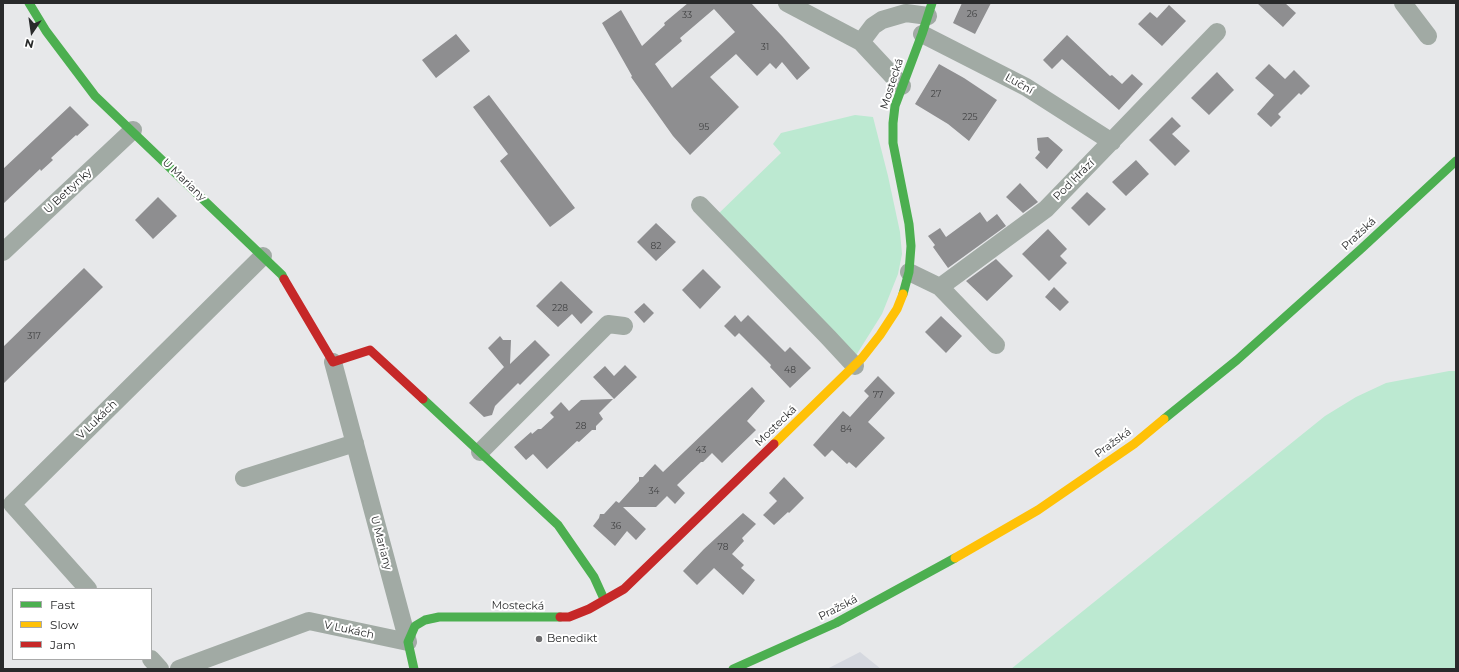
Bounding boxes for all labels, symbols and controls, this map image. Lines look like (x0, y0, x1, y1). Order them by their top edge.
house number: 26 (967, 9, 977, 19)
house number: 33 (682, 10, 692, 20)
north arrow (12, 12, 52, 52)
text: N (23, 36, 35, 52)
house number: 31 (761, 42, 769, 52)
street label: Mostecká (878, 57, 906, 111)
street label: Luční (1003, 71, 1035, 97)
house number: 27 (931, 89, 941, 99)
house number: 225 (962, 112, 978, 122)
house number: 95 (699, 122, 709, 132)
street label: U Mariany (159, 156, 209, 204)
street label: Pod Hrází (1051, 157, 1097, 203)
street label: U Bettynky (41, 166, 95, 216)
street label: Pražská (1339, 215, 1379, 253)
house number: 82 (651, 241, 661, 251)
house number: 228 (552, 303, 568, 313)
house number: 317 (27, 331, 41, 341)
house number: 48 (784, 365, 796, 375)
house number: 77 (873, 390, 883, 400)
street label: V Lukách (74, 398, 120, 442)
street label: Mostecká (752, 403, 800, 449)
house number: 28 (576, 421, 586, 431)
house number: 84 (840, 424, 852, 434)
street label: Pražská (1092, 425, 1134, 461)
house number: 43 (696, 445, 706, 455)
house number: 34 (648, 486, 660, 496)
street label: U Mariany (367, 514, 395, 572)
house number: 36 (611, 521, 621, 531)
house number: 78 (718, 542, 728, 552)
legend (12, 588, 152, 660)
street label: Pražská (816, 593, 860, 623)
text: Fast (50, 597, 75, 612)
street label: Mostecká (492, 599, 544, 613)
text: Slow (50, 617, 79, 632)
street label: V Lukách (323, 618, 375, 642)
place label: Benedikt (547, 632, 597, 646)
marker: Benedikt (534, 634, 544, 644)
text: Jam (50, 637, 76, 652)

